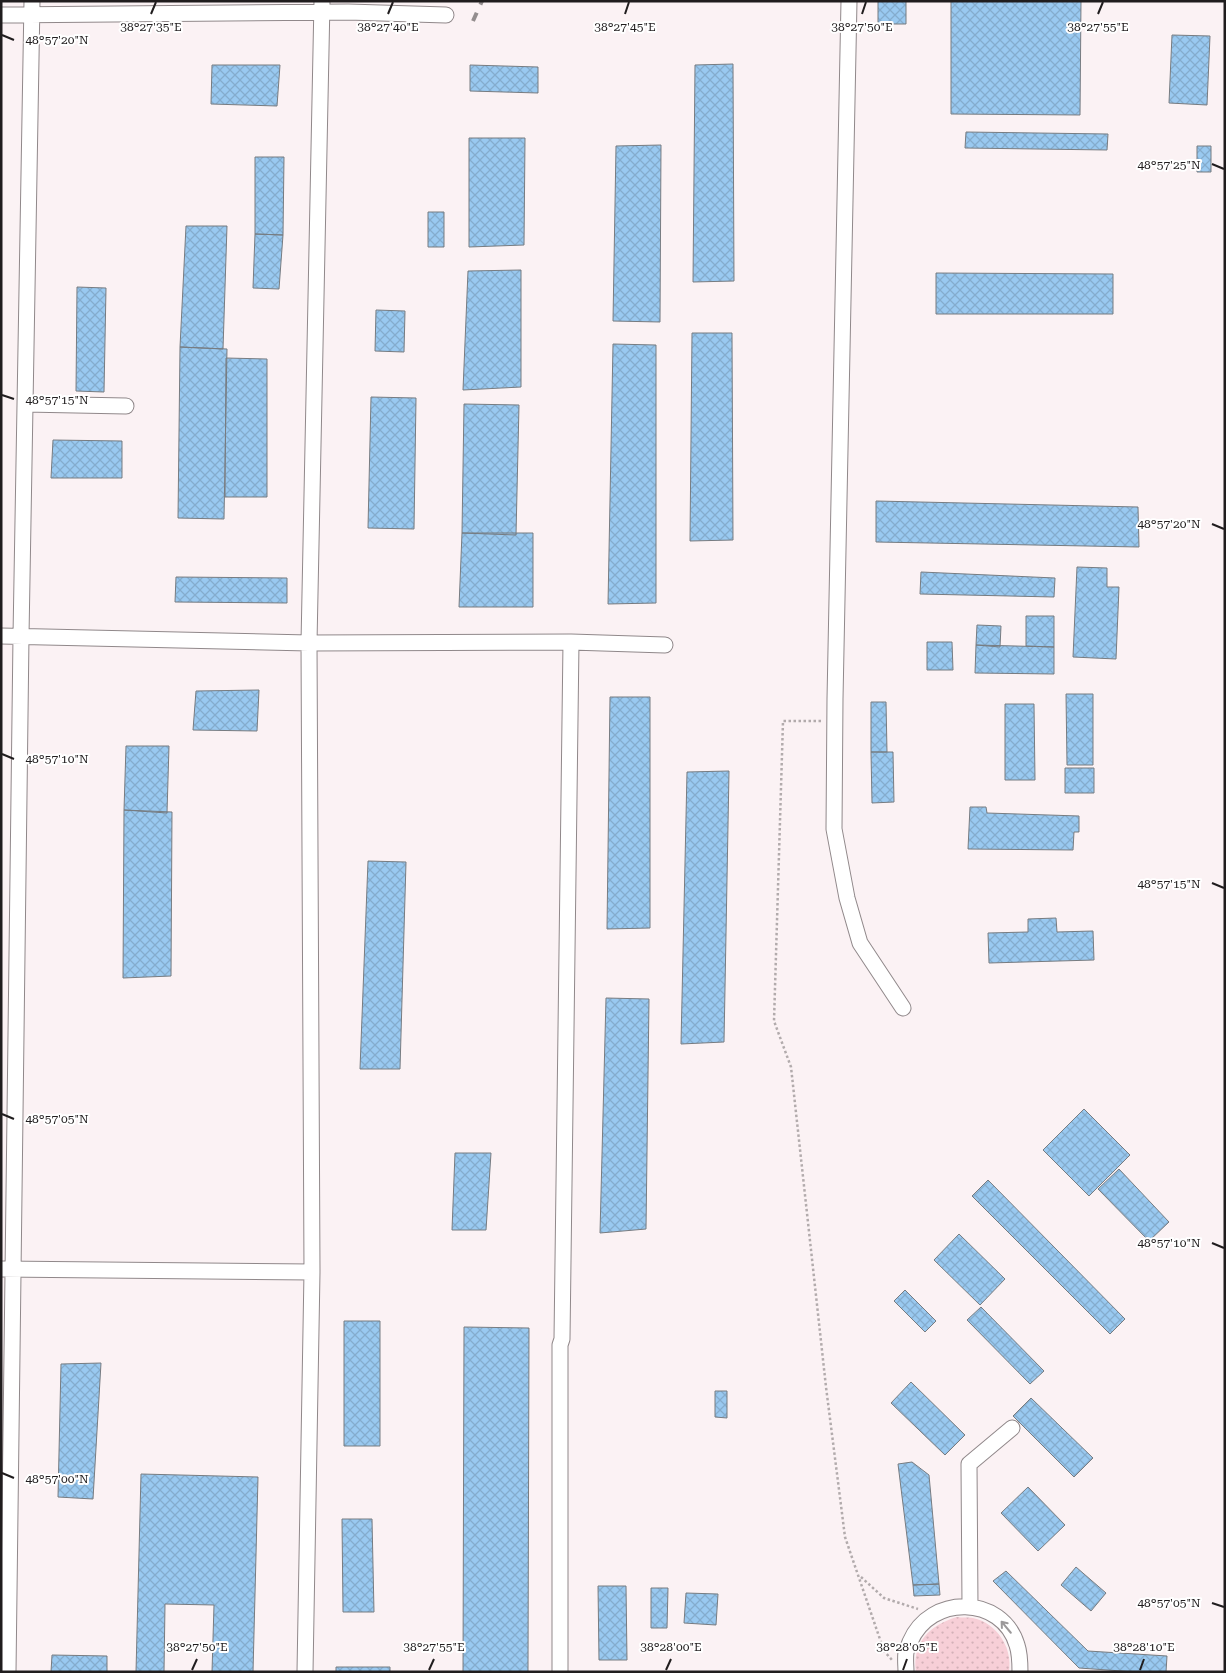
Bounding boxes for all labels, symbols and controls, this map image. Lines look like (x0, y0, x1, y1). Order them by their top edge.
text: 38°27'35"E (120, 20, 182, 34)
text: 38°27'40"E (357, 20, 419, 34)
text: 38°27'45"E (594, 20, 656, 34)
text: 38°27'50"E (831, 20, 893, 34)
text: 38°27'55"E (1067, 20, 1129, 34)
text: 48°57'20"N (25, 33, 89, 47)
text: 48°57'25"N (1137, 158, 1201, 172)
text: 48°57'15"N (25, 393, 89, 407)
text: 48°57'20"N (1137, 517, 1201, 531)
text: 48°57'10"N (25, 752, 89, 766)
text: 48°57'15"N (1137, 877, 1201, 891)
text: 48°57'05"N (25, 1112, 89, 1126)
text: 48°57'10"N (1137, 1236, 1201, 1250)
text: 48°57'00"N (25, 1472, 89, 1486)
text: 48°57'05"N (1137, 1596, 1201, 1610)
one-way arrow (1001, 1620, 1012, 1633)
text: 38°27'50"E (166, 1640, 228, 1654)
text: 38°27'55"E (403, 1640, 465, 1654)
text: 38°28'00"E (640, 1640, 702, 1654)
text: 38°28'05"E (876, 1640, 938, 1654)
text: 38°28'10"E (1113, 1640, 1175, 1654)

